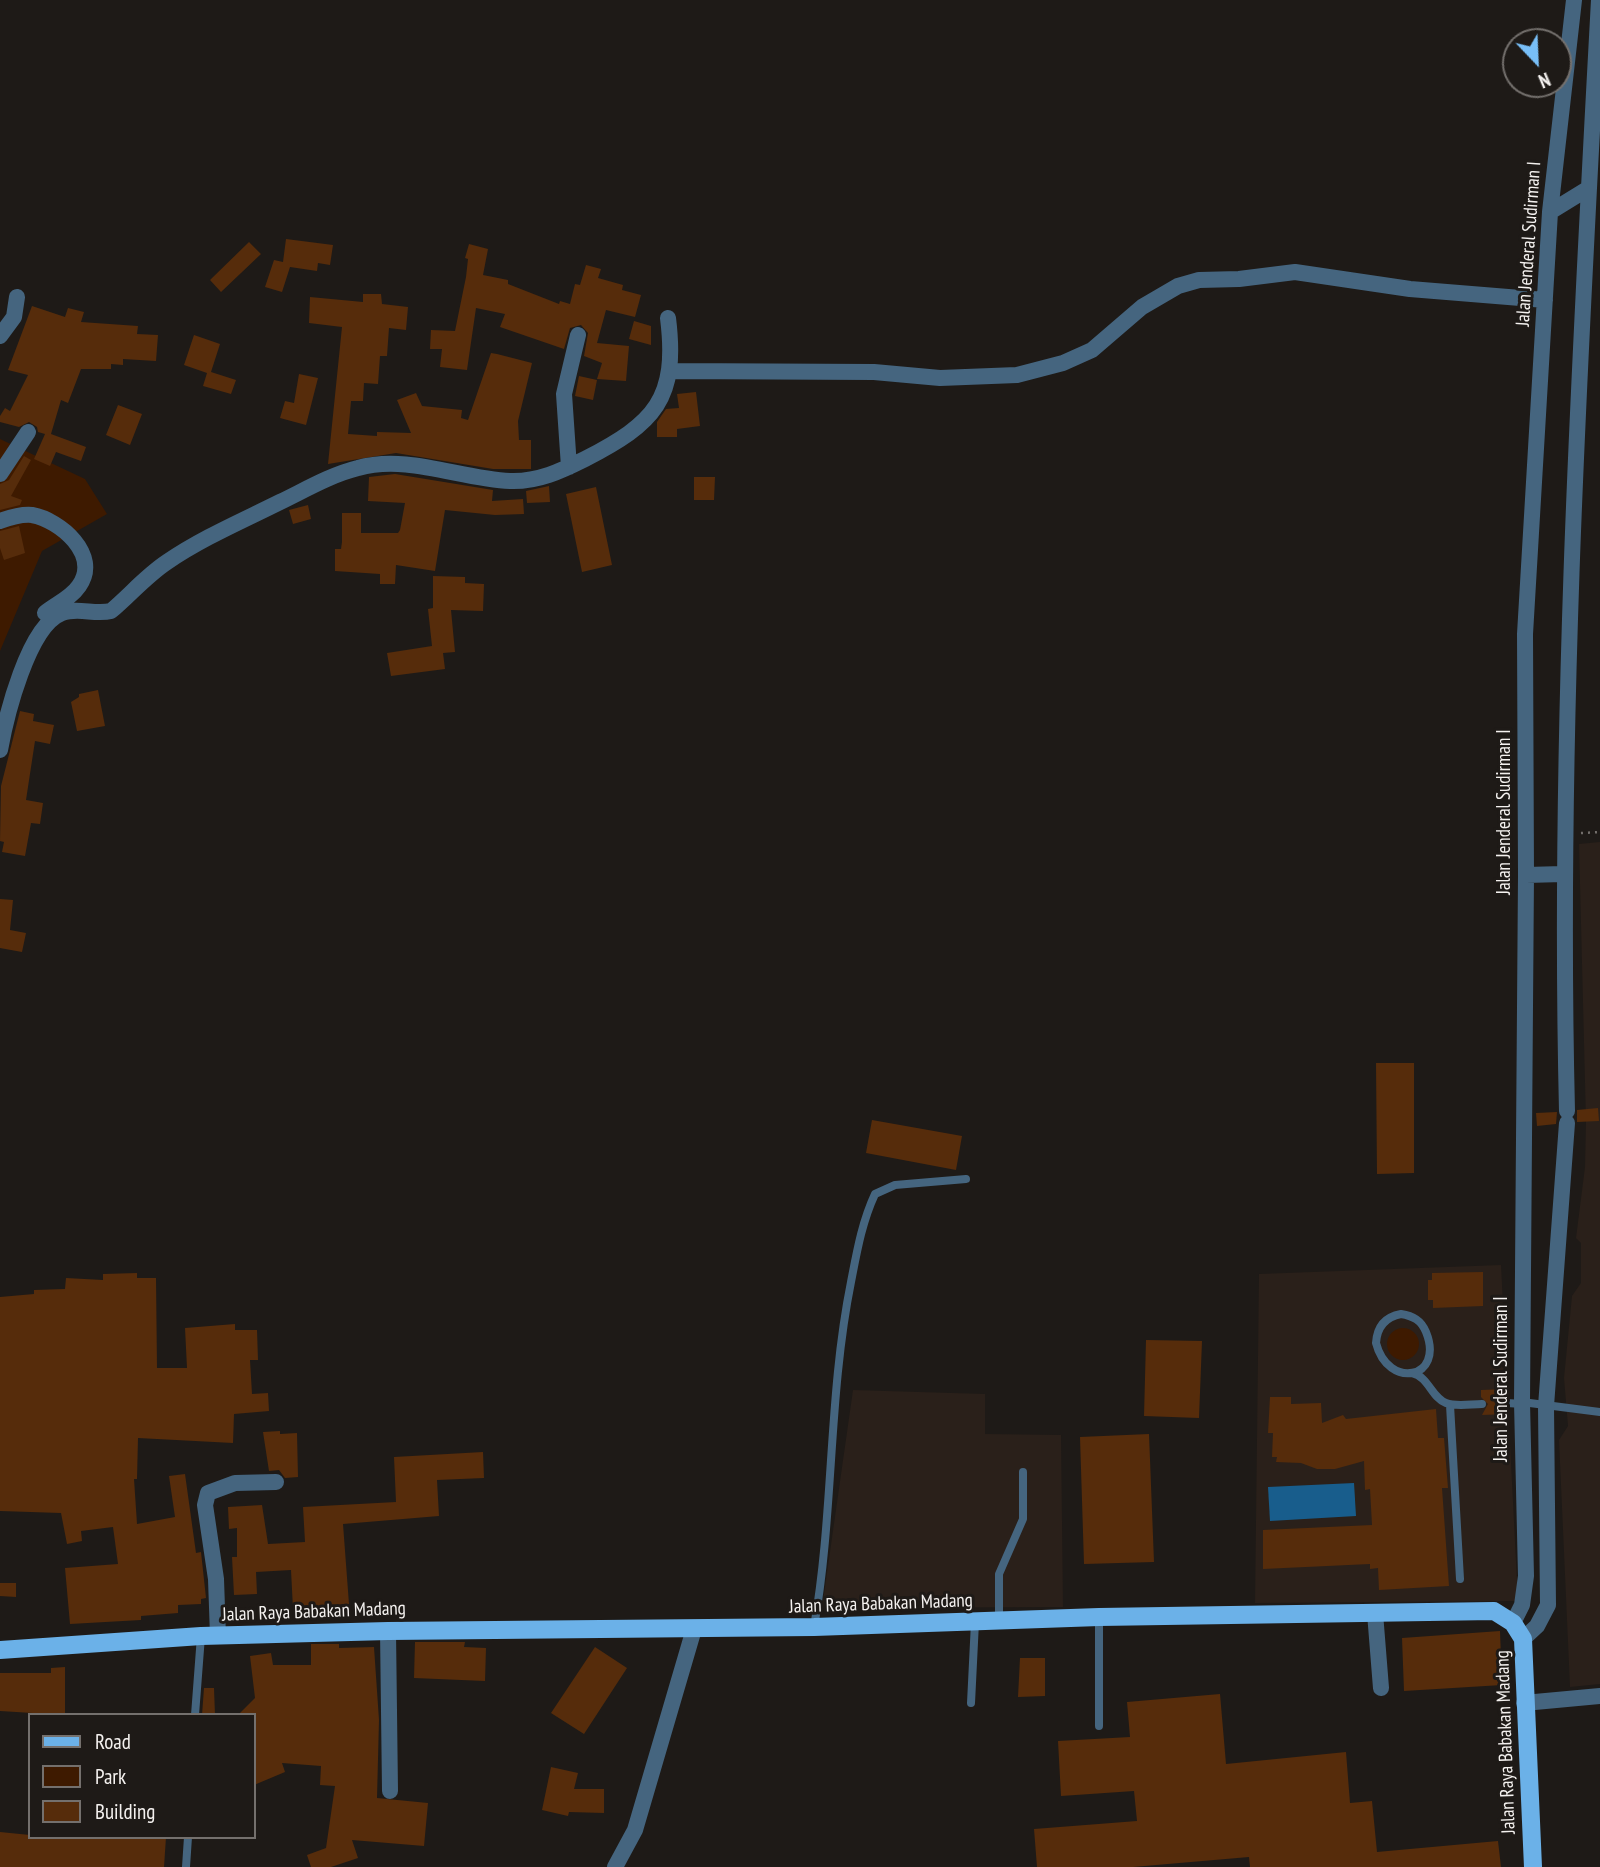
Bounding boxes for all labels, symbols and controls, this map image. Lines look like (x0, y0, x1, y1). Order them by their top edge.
north arrow (1502, 28, 1572, 98)
text: N (1535, 67, 1554, 94)
street label: Jalan Jenderal Sudirman I (1512, 161, 1546, 327)
street label: Jalan Jenderal Sudirman I (1494, 729, 1516, 895)
street label: Jalan Jenderal Sudirman I (1491, 1296, 1513, 1462)
street label: Jalan Raya Babakan Madang (789, 1589, 973, 1619)
street label: Jalan Raya Babakan Madang (222, 1597, 406, 1627)
street label: Jalan Raya Babakan Madang (1491, 1650, 1521, 1834)
legend (28, 1713, 256, 1839)
text: Road (95, 1728, 131, 1755)
text: Park (95, 1763, 126, 1790)
text: Building (95, 1798, 155, 1825)

